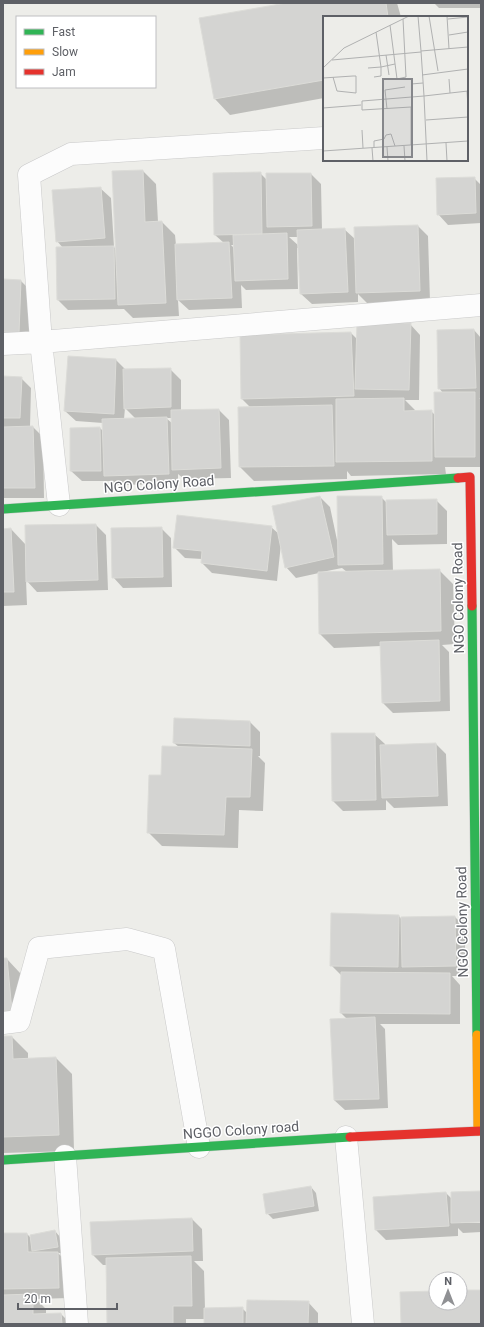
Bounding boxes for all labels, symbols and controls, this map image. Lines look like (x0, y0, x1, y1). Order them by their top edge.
legend (16, 16, 156, 88)
inset map (323, 16, 468, 161)
text: Fast (52, 25, 75, 39)
text: Slow (52, 45, 78, 59)
text: Jam (52, 65, 76, 79)
street label: NGO Colony Road (103, 472, 215, 496)
street label: NGO Colony Road (449, 542, 467, 654)
street label: NGO Colony Road (453, 866, 471, 978)
street label: NGGO Colony road (182, 1118, 300, 1142)
north arrow (428, 1271, 468, 1311)
text: N (444, 1275, 452, 1288)
scale bar (18, 1285, 117, 1311)
text: 20 m (24, 1292, 51, 1306)

